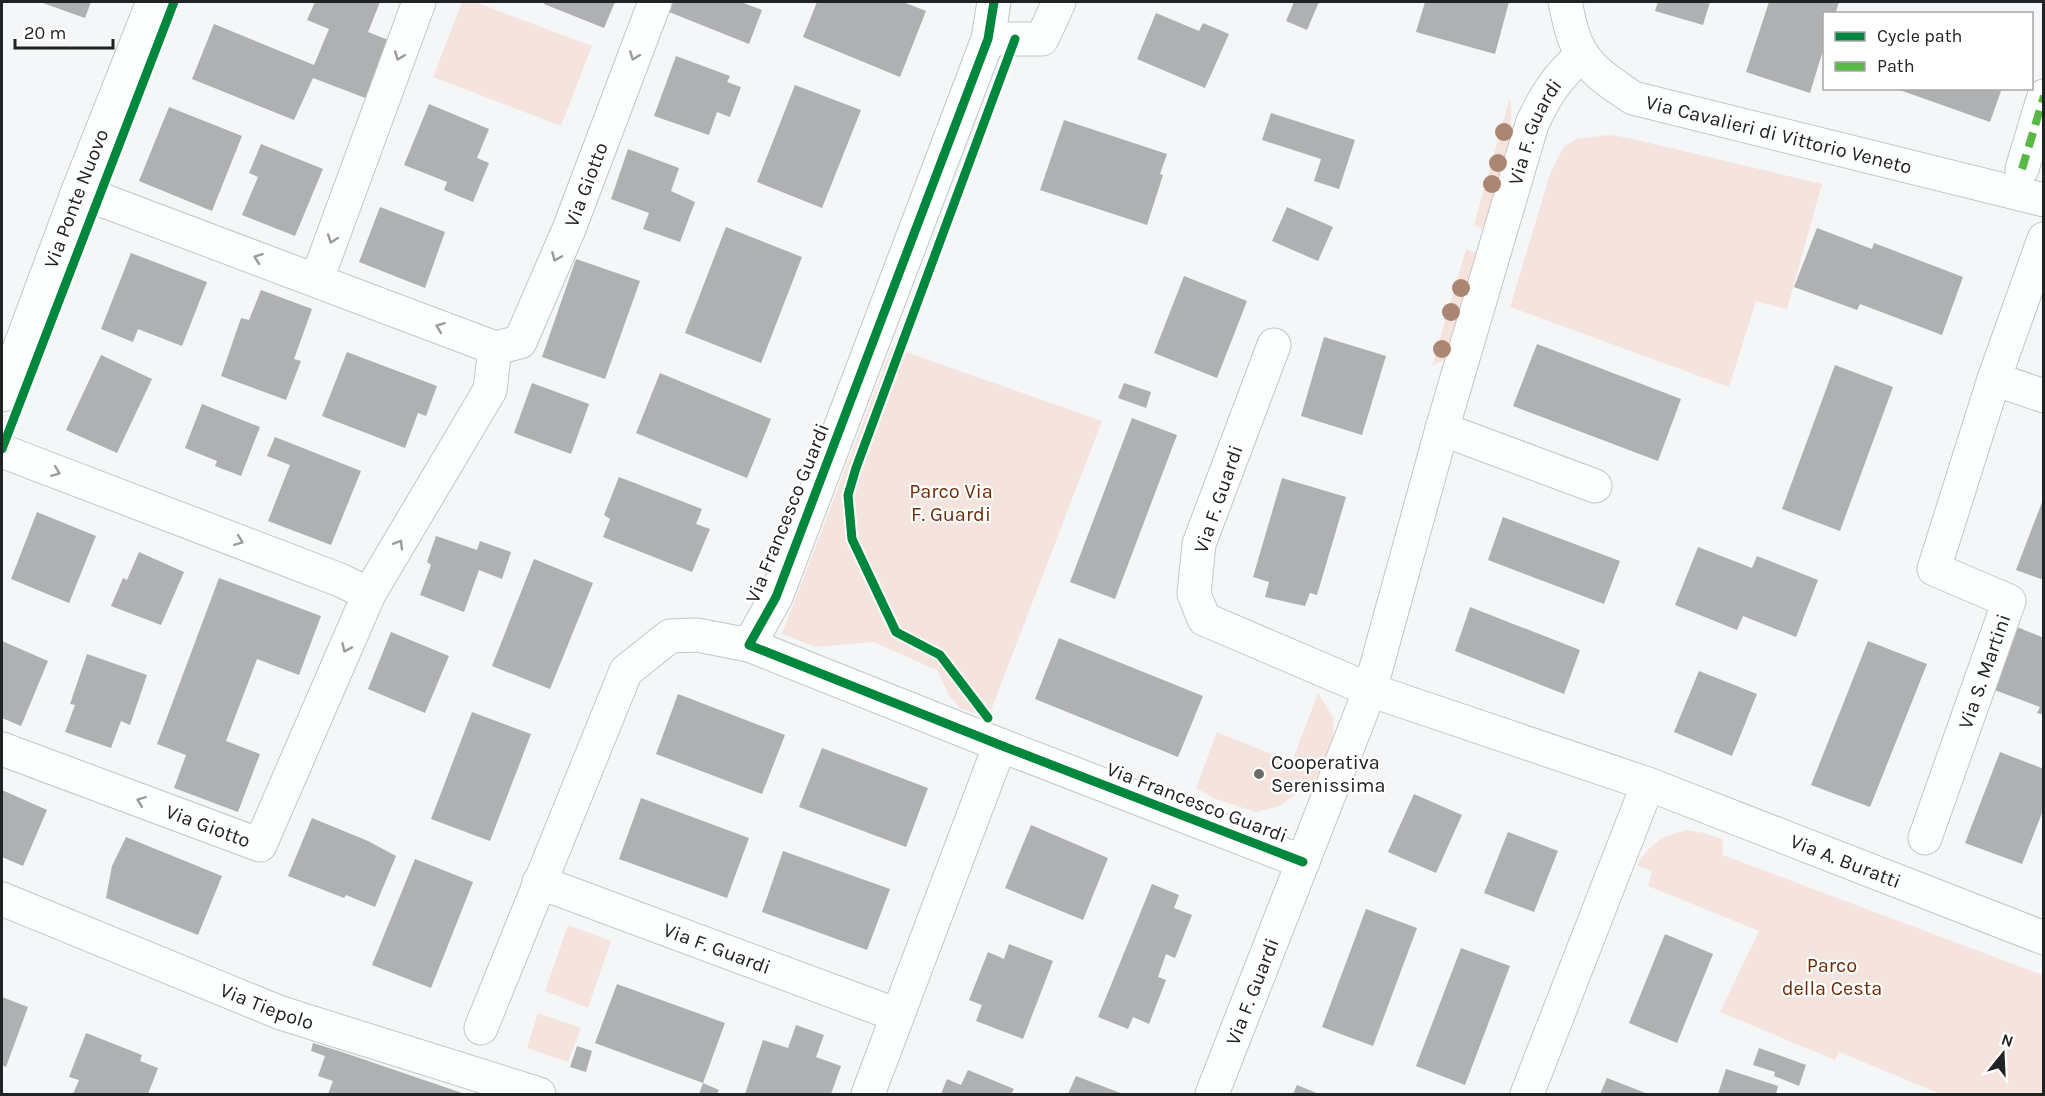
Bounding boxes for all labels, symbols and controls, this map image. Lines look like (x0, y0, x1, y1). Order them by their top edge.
scale bar (15, 12, 112, 50)
legend (1823, 12, 2033, 90)
text: 20 m (24, 22, 66, 44)
text: Cycle path (1877, 25, 1962, 47)
one-way arrow (629, 50, 642, 61)
one-way arrow (394, 51, 407, 61)
text: Path (1877, 55, 1915, 77)
street label: Via F. Guardi (1504, 74, 1567, 188)
street label: Via Cavalieri di Vittorio Veneto (1643, 91, 1914, 179)
street label: Via Ponte Nuovo (39, 126, 113, 271)
street label: Via Giotto (560, 139, 613, 230)
one-way arrow (326, 233, 339, 244)
one-way arrow (551, 251, 563, 262)
one-way arrow (253, 253, 264, 265)
one-way arrow (436, 322, 447, 334)
street label: Via Francesco Guardi (741, 420, 834, 606)
street label: Via F. Guardi (1189, 442, 1248, 556)
one-way arrow (50, 465, 61, 477)
park label: Parco Via F. Guardi (909, 480, 993, 526)
one-way arrow (233, 534, 243, 547)
one-way arrow (391, 540, 403, 550)
street label: Via S. Martini (1954, 611, 2016, 732)
one-way arrow (341, 641, 353, 652)
place label: Cooperativa Serenissima (1271, 751, 1386, 797)
street label: Via Francesco Guardi (1103, 757, 1291, 848)
marker: Cooperativa Serenissima (1252, 767, 1266, 781)
one-way arrow (136, 796, 147, 808)
street label: Via Giotto (162, 800, 254, 852)
street label: Via A. Buratti (1787, 830, 1904, 893)
street label: Via F. Guardi (660, 918, 774, 979)
street label: Via F. Guardi (1221, 935, 1284, 1048)
park label: Parco della Cesta (1782, 954, 1882, 1000)
street label: Via Tiepolo (217, 978, 317, 1035)
north arrow (1973, 1024, 2033, 1084)
text: N (1999, 1029, 2016, 1051)

